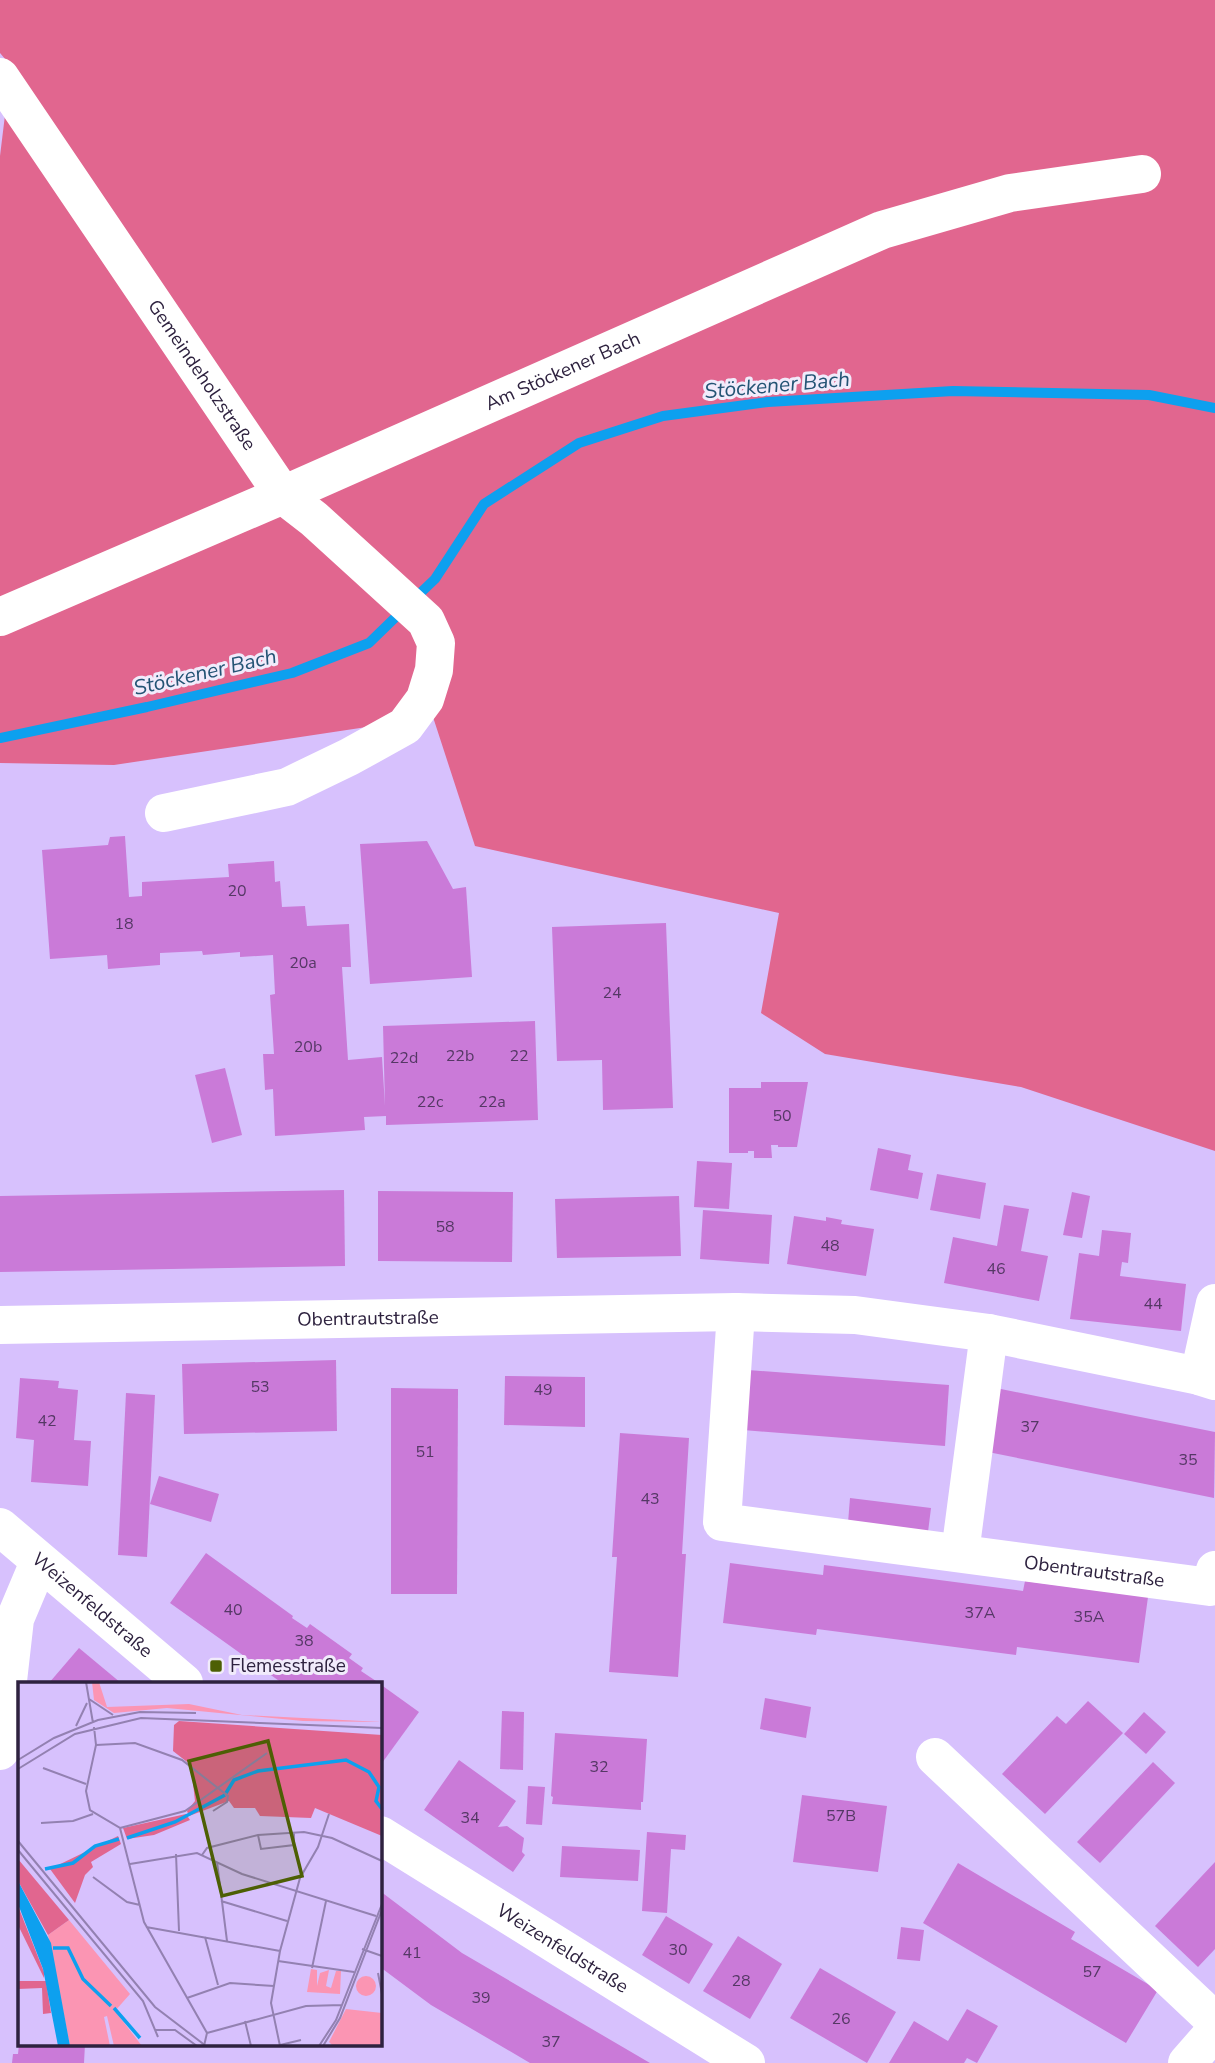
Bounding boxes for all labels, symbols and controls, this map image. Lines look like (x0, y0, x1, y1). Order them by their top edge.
street label: Gemeindeholzstraße (142, 295, 262, 456)
street label: Am Stöckener Bach (481, 326, 644, 417)
water label: Stöckener Bach (703, 365, 851, 405)
water label: Stöckener Bach (131, 642, 279, 702)
house number: 20 (227, 880, 247, 902)
house number: 18 (114, 913, 134, 935)
house number: 20a (289, 952, 317, 974)
house number: 24 (602, 982, 622, 1004)
house number: 20b (294, 1036, 322, 1058)
house number: 22b (446, 1045, 474, 1067)
house number: 22 (509, 1045, 529, 1067)
house number: 22d (390, 1047, 418, 1069)
house number: 22c (417, 1091, 444, 1113)
house number: 22a (478, 1091, 506, 1113)
house number: 50 (772, 1105, 792, 1127)
house number: 58 (435, 1216, 455, 1238)
house number: 48 (820, 1235, 840, 1257)
house number: 46 (986, 1258, 1006, 1280)
house number: 44 (1143, 1293, 1163, 1315)
street label: Obentrautstraße (297, 1304, 439, 1333)
house number: 53 (250, 1376, 270, 1398)
house number: 49 (533, 1379, 553, 1401)
house number: 42 (37, 1410, 57, 1432)
house number: 37 (1020, 1416, 1040, 1438)
house number: 51 (415, 1441, 435, 1463)
house number: 35 (1178, 1449, 1198, 1471)
house number: 43 (640, 1488, 660, 1510)
street label: Weizenfeldstraße (26, 1547, 158, 1664)
street label: Obentrautstraße (1022, 1549, 1166, 1594)
house number: 40 (223, 1599, 243, 1621)
house number: 37A (965, 1602, 996, 1624)
house number: 35A (1074, 1606, 1105, 1628)
house number: 38 (294, 1630, 314, 1652)
place label: Flemesstraße (230, 1653, 346, 1679)
marker: Flemesstraße (208, 1658, 224, 1674)
inset map (18, 1682, 382, 2046)
house number: 32 (589, 1756, 609, 1778)
house number: 57B (826, 1805, 856, 1827)
house number: 34 (460, 1807, 480, 1829)
street label: Weizenfeldstraße (492, 1898, 633, 2000)
house number: 30 (668, 1939, 688, 1961)
house number: 41 (402, 1942, 422, 1964)
house number: 57 (1082, 1961, 1102, 1983)
house number: 28 (731, 1970, 751, 1992)
house number: 39 (471, 1987, 491, 2009)
house number: 26 (831, 2008, 851, 2030)
house number: 37 (541, 2031, 561, 2053)

